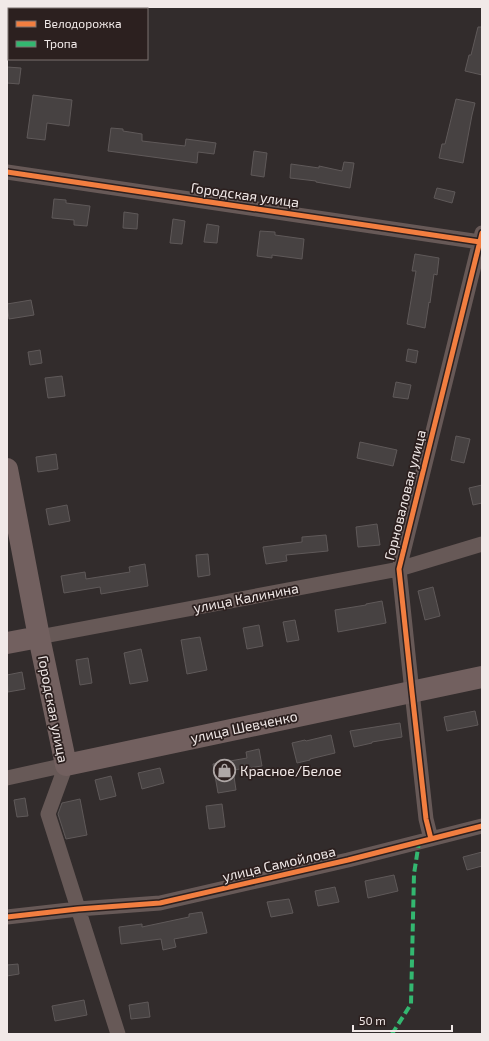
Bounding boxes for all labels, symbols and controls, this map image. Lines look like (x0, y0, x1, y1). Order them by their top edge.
legend (8, 8, 148, 60)
text: Велодорожка (44, 16, 122, 30)
text: Тропа (44, 36, 77, 50)
street label: Городская улица (190, 178, 300, 211)
street label: Горноваловая улица (380, 428, 429, 562)
street label: улица Калинина (192, 579, 300, 616)
street label: Городская улица (35, 654, 72, 764)
street label: улица Шевченко (189, 707, 299, 746)
shop icon: Красное/Белое (211, 758, 237, 784)
place label: Красное/Белое (240, 762, 342, 779)
street label: улица Самойлова (221, 842, 337, 885)
scale bar (353, 1007, 452, 1033)
text: 50 m (359, 1013, 386, 1027)

